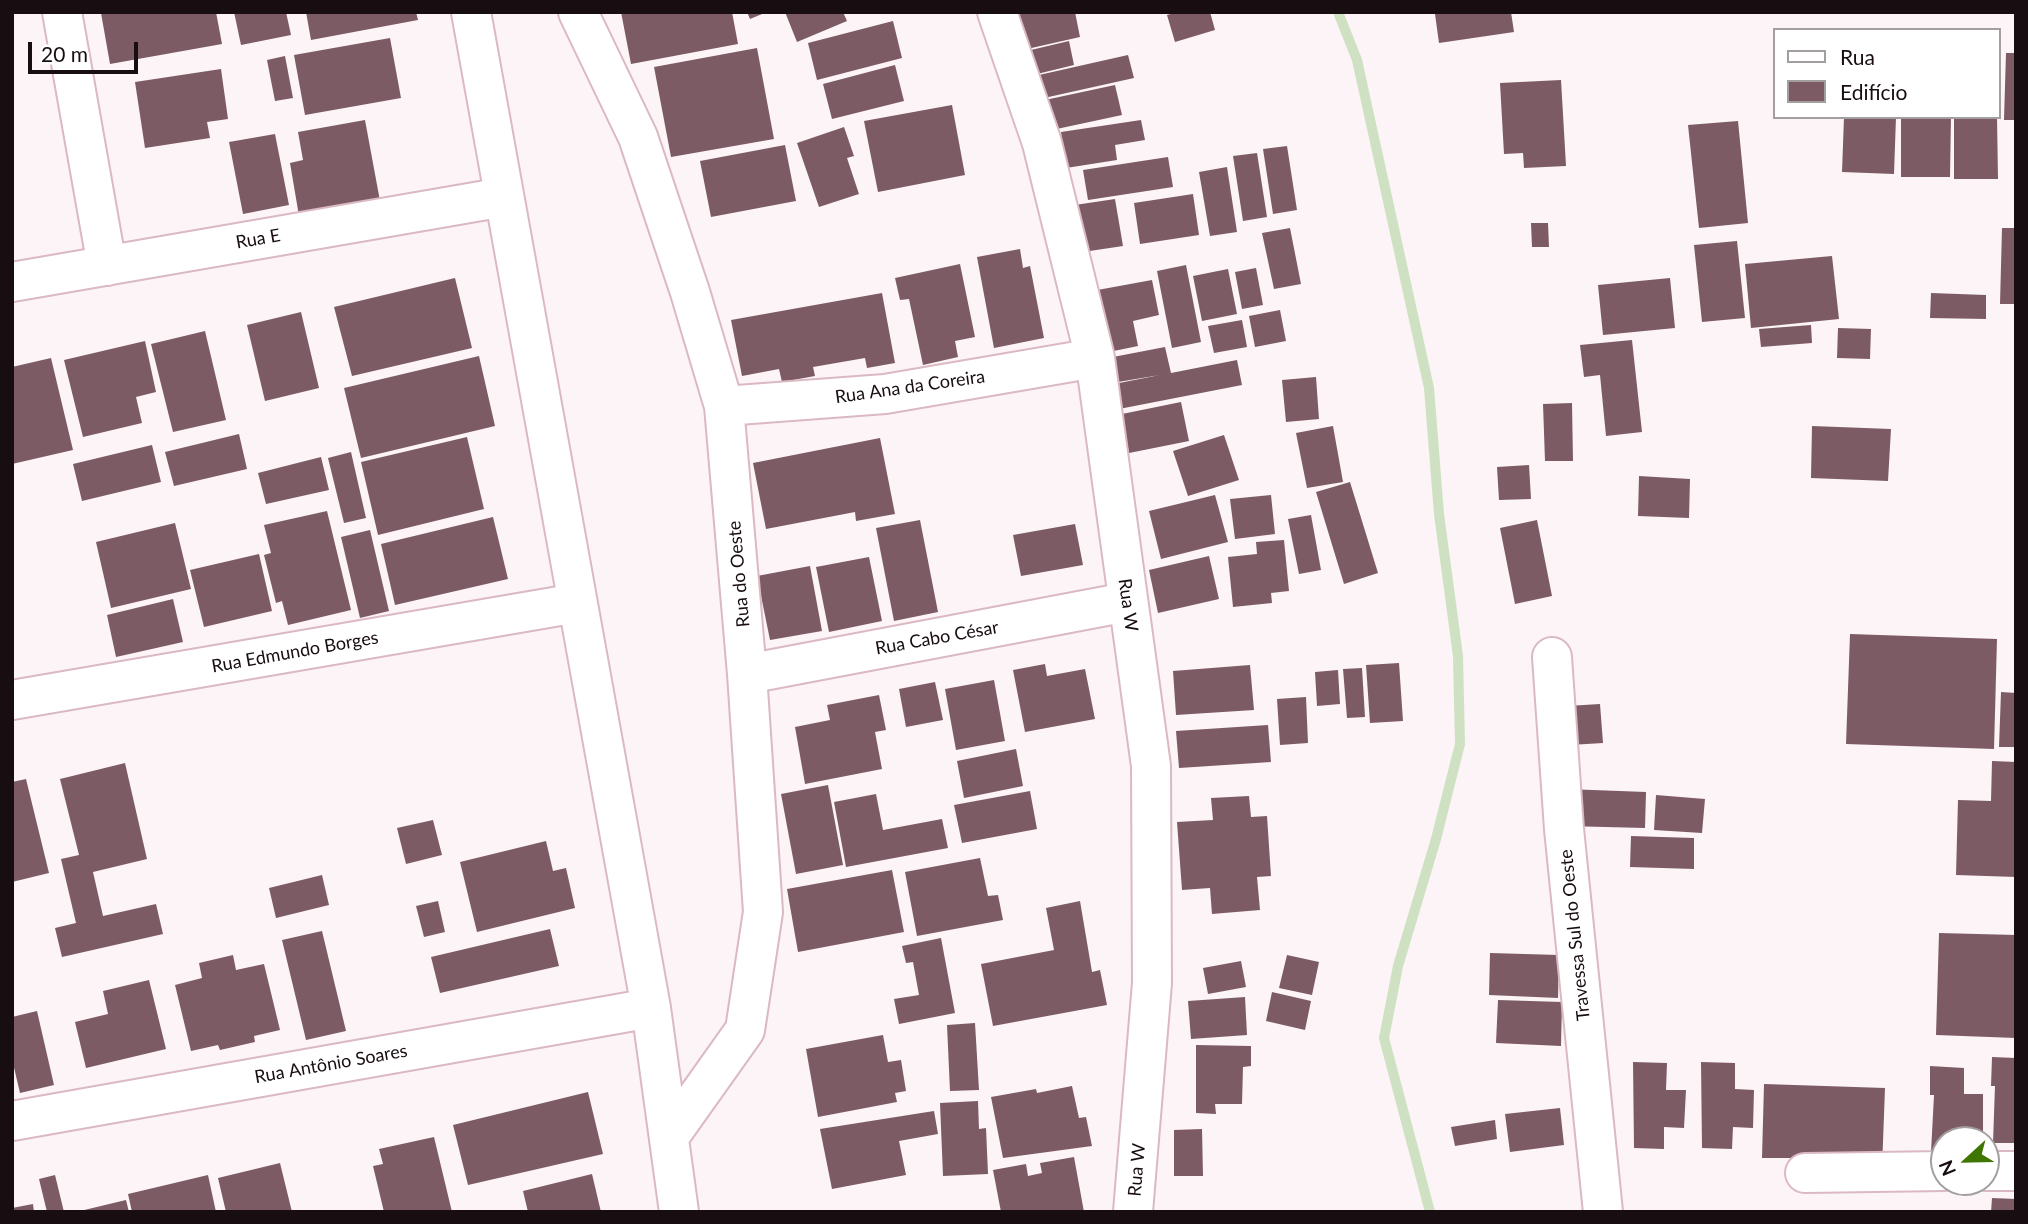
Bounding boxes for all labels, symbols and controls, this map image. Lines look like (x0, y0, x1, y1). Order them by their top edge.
scale bar (32, 28, 142, 72)
legend (1772, 28, 2000, 119)
text: 20 m (41, 41, 88, 66)
text: Rua (1840, 44, 1875, 69)
text: Edifício (1840, 79, 1907, 104)
street label: Rua E (234, 224, 282, 254)
street label: Rua Ana da Coreira (834, 366, 986, 408)
street label: Rua do Oeste (724, 520, 754, 628)
street label: Rua W (1114, 577, 1142, 633)
street label: Rua Cabo César (874, 617, 1000, 659)
street label: Rua Edmundo Borges (210, 627, 380, 677)
street label: Travessa Sul do Oeste (1555, 848, 1595, 1022)
street label: Rua Antônio Soares (253, 1040, 409, 1088)
north arrow (1930, 1126, 2000, 1196)
street label: Rua W (1124, 1143, 1150, 1197)
text: N (1934, 1157, 1960, 1179)

